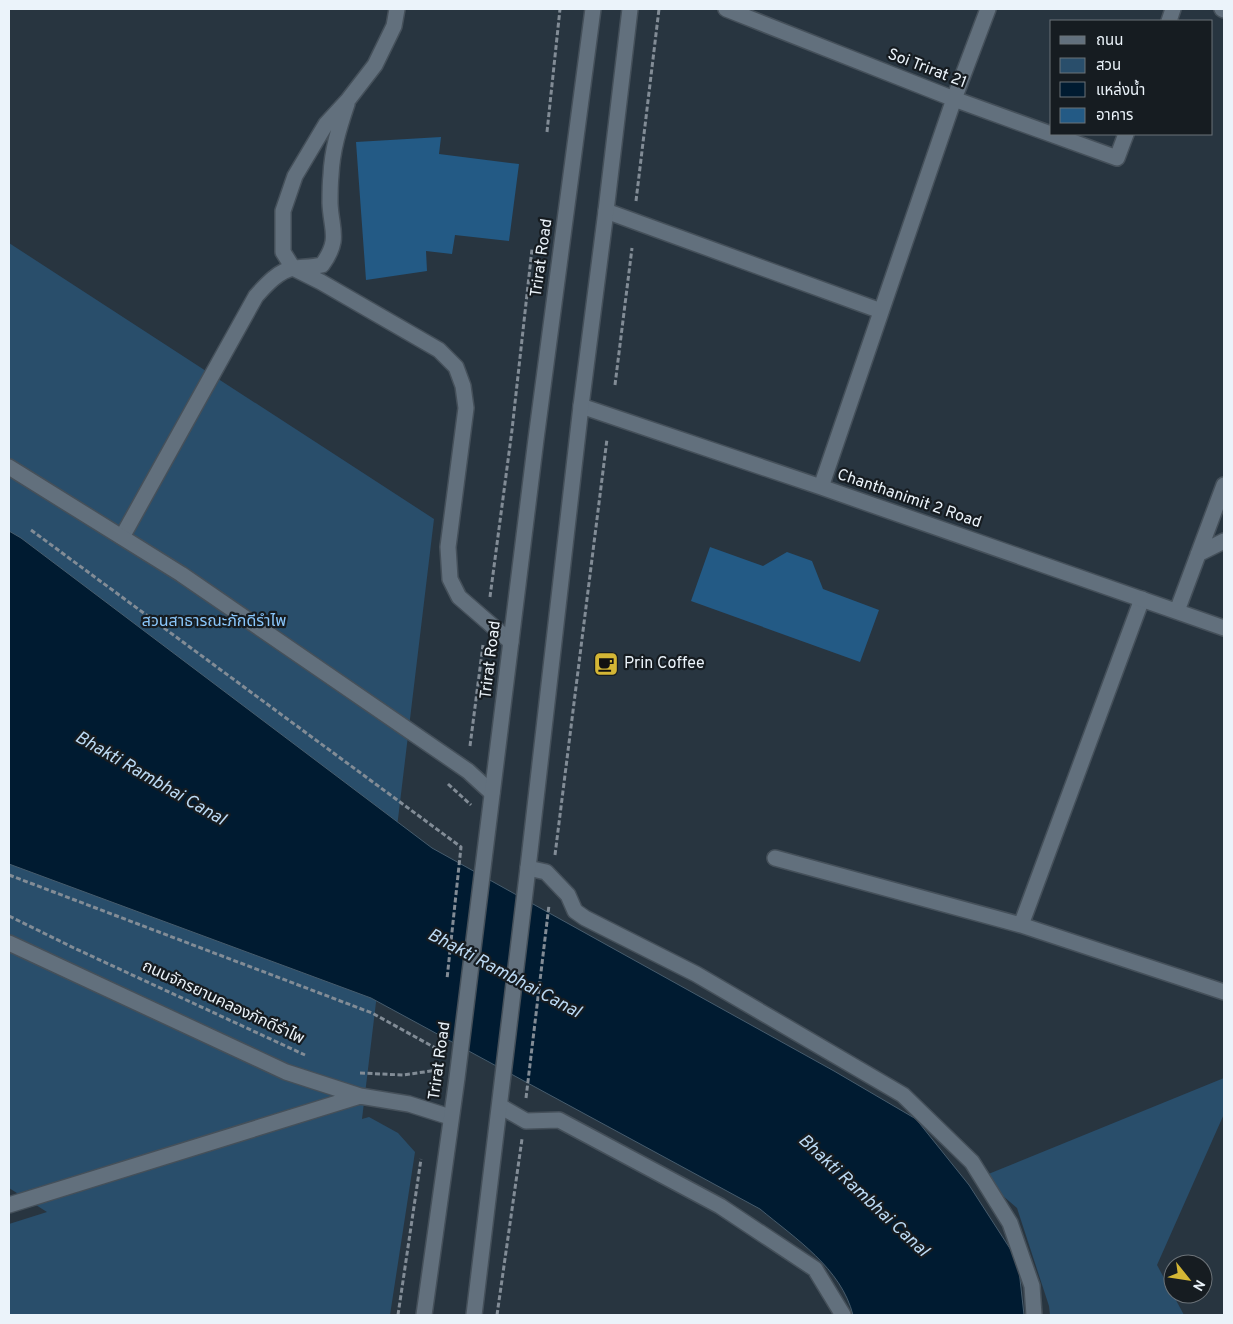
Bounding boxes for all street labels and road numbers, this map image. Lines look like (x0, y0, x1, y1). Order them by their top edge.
street label: Soi Trirat 21 (885, 45, 969, 93)
street label: Trirat Road (527, 217, 557, 299)
street label: Chanthanimit 2 Road (834, 465, 984, 533)
street label: Trirat Road (476, 620, 506, 700)
street label: ถนนจักรยานคลองภักดีรำไพ (139, 957, 307, 1049)
street label: Trirat Road (425, 1020, 455, 1102)

